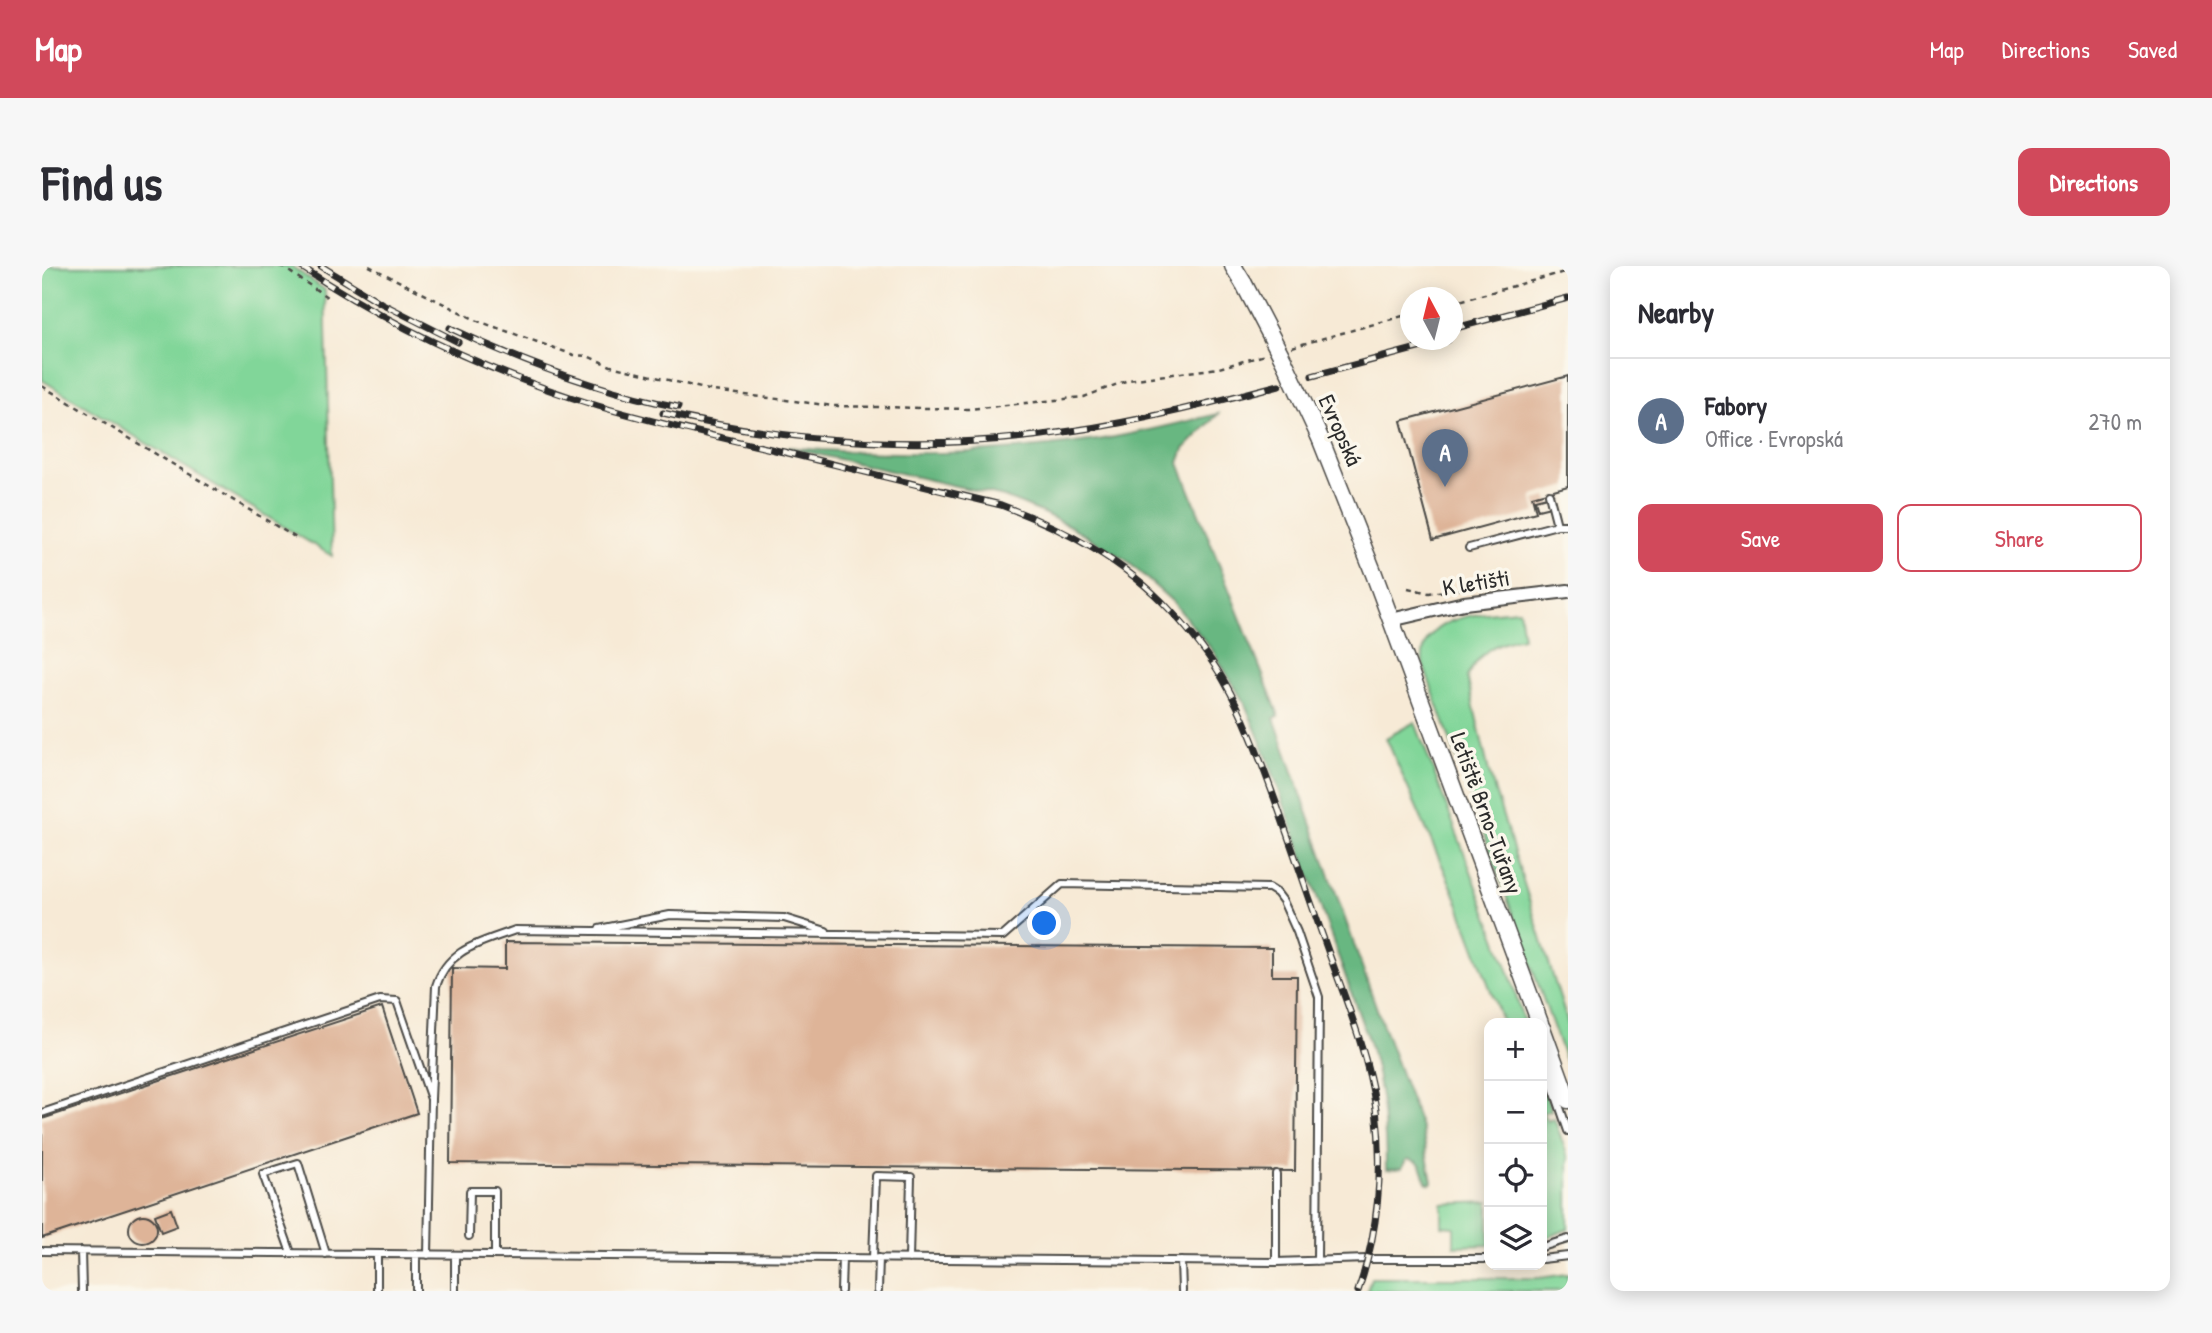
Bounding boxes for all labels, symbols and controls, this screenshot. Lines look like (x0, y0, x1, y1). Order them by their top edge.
text: Map (35, 27, 82, 71)
text: Map (1930, 33, 1964, 65)
text: Directions (2002, 33, 2090, 65)
text: Saved (2128, 33, 2177, 65)
button: Directions (2018, 148, 2170, 216)
text: Find us (42, 149, 162, 215)
north arrow (1400, 287, 1463, 350)
text: Nearby (1638, 292, 1714, 332)
text: Fabory (1705, 388, 1767, 423)
street label: Evropská (1312, 390, 1370, 470)
text: A (1655, 406, 1667, 437)
text: 270 m (2089, 406, 2142, 437)
text: Office · Evropská (1705, 423, 1843, 454)
pin: A (1422, 429, 1468, 487)
button: Save (1638, 504, 1883, 572)
button: Share (1897, 504, 2142, 572)
street label: K letišti (1440, 561, 1512, 603)
street label: Letiště Brno-Tuřany (1443, 728, 1531, 898)
your location (1027, 906, 1061, 940)
map controls (1484, 1018, 1547, 1270)
button: + (1484, 1018, 1547, 1081)
button: − (1484, 1081, 1547, 1144)
button: locate (1484, 1144, 1547, 1207)
button: layers (1484, 1207, 1547, 1270)

